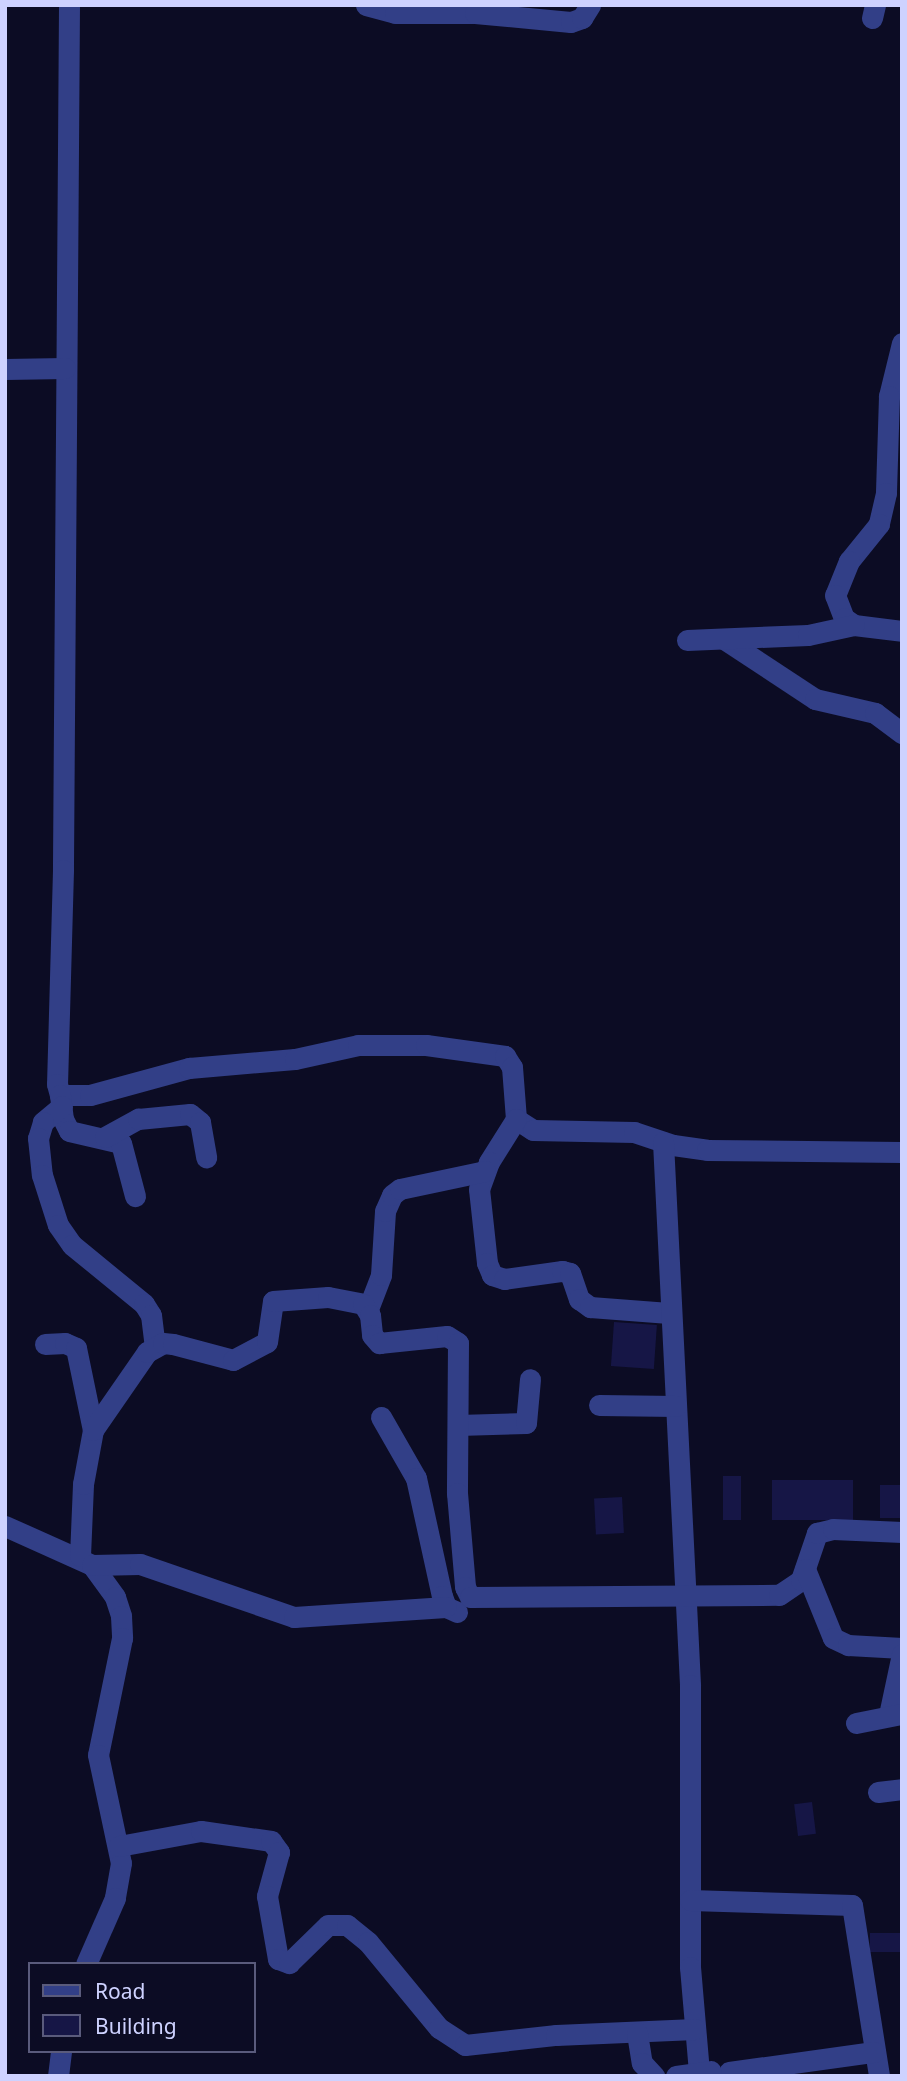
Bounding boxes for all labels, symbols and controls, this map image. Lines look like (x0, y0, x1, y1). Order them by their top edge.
legend (28, 1962, 256, 2053)
text: Road (95, 1977, 145, 2005)
text: Building (95, 2012, 177, 2040)

